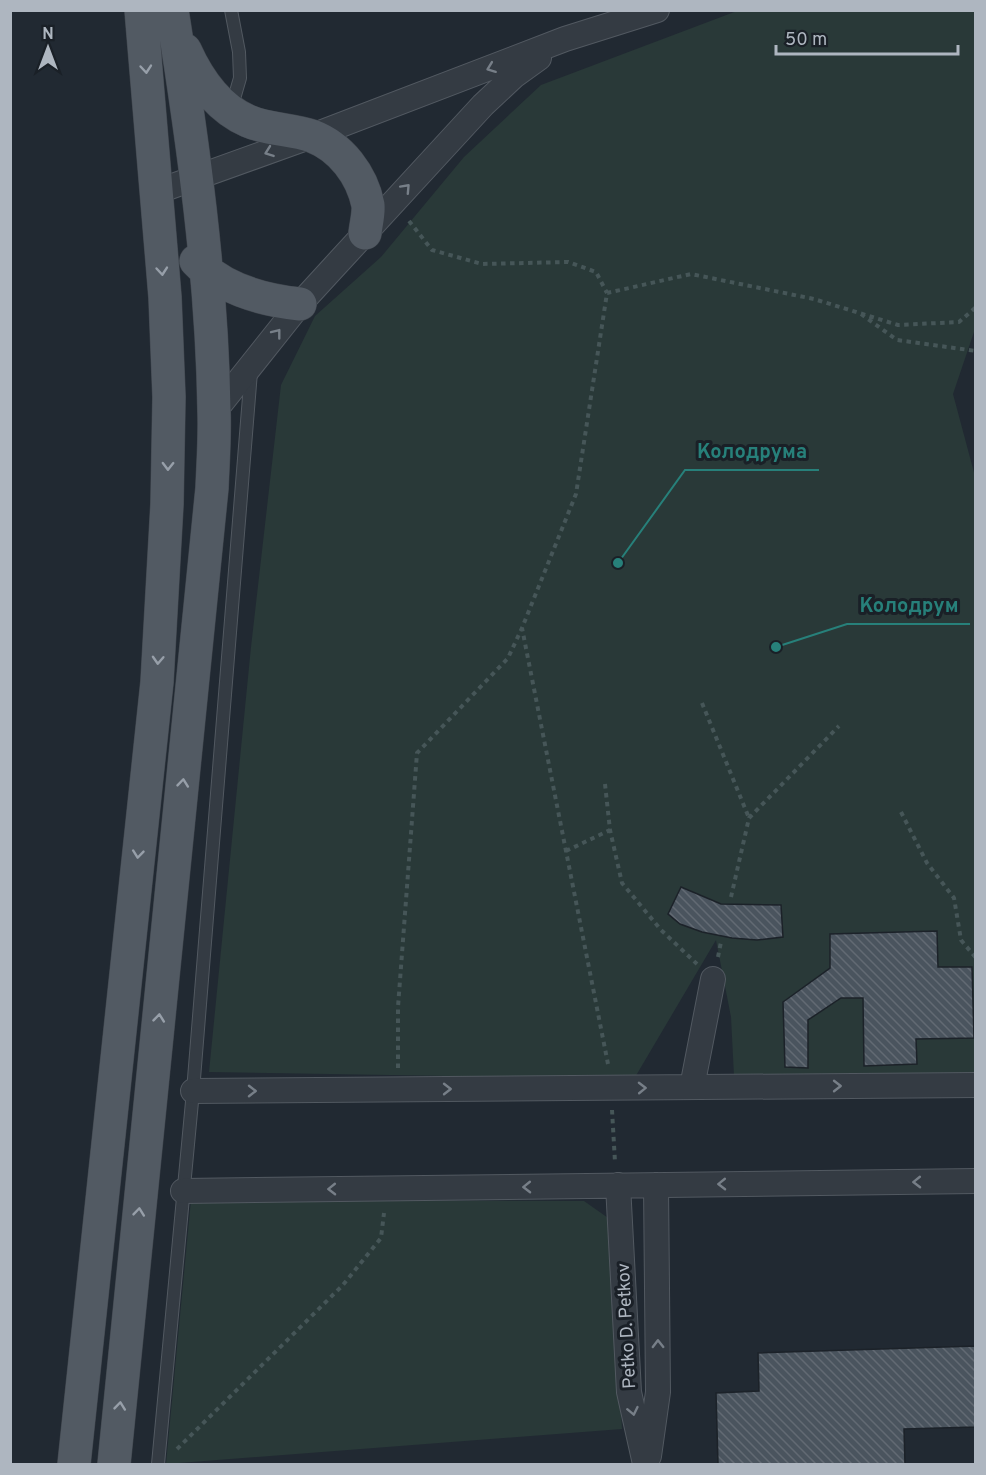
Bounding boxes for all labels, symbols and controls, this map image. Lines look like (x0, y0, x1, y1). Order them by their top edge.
north arrow (18, 18, 78, 78)
scale bar (776, 18, 958, 56)
text: N (42, 25, 54, 45)
text: 50 m (785, 29, 827, 52)
one-way arrow (486, 61, 497, 73)
one-way arrow (139, 64, 152, 73)
one-way arrow (264, 144, 275, 157)
one-way arrow (399, 184, 410, 195)
one-way arrow (156, 266, 169, 275)
one-way arrow (270, 329, 281, 340)
callout: Колодрума (685, 432, 819, 470)
text: Колодрума (697, 440, 807, 466)
one-way arrow (162, 461, 174, 470)
callout: Колодрум (847, 586, 970, 624)
text: Колодрум (860, 594, 958, 620)
one-way arrow (152, 656, 165, 665)
one-way arrow (176, 778, 189, 787)
one-way arrow (133, 850, 145, 859)
one-way arrow (152, 1014, 165, 1023)
one-way arrow (832, 1080, 841, 1092)
one-way arrow (637, 1082, 646, 1094)
one-way arrow (442, 1083, 451, 1095)
one-way arrow (247, 1084, 256, 1097)
one-way arrow (913, 1175, 922, 1188)
one-way arrow (718, 1178, 727, 1190)
one-way arrow (523, 1181, 532, 1193)
one-way arrow (328, 1183, 337, 1195)
one-way arrow (132, 1208, 145, 1217)
street label: Petko D. Petkov (613, 1262, 642, 1389)
one-way arrow (652, 1339, 664, 1348)
one-way arrow (113, 1402, 126, 1411)
one-way arrow (626, 1406, 639, 1416)

